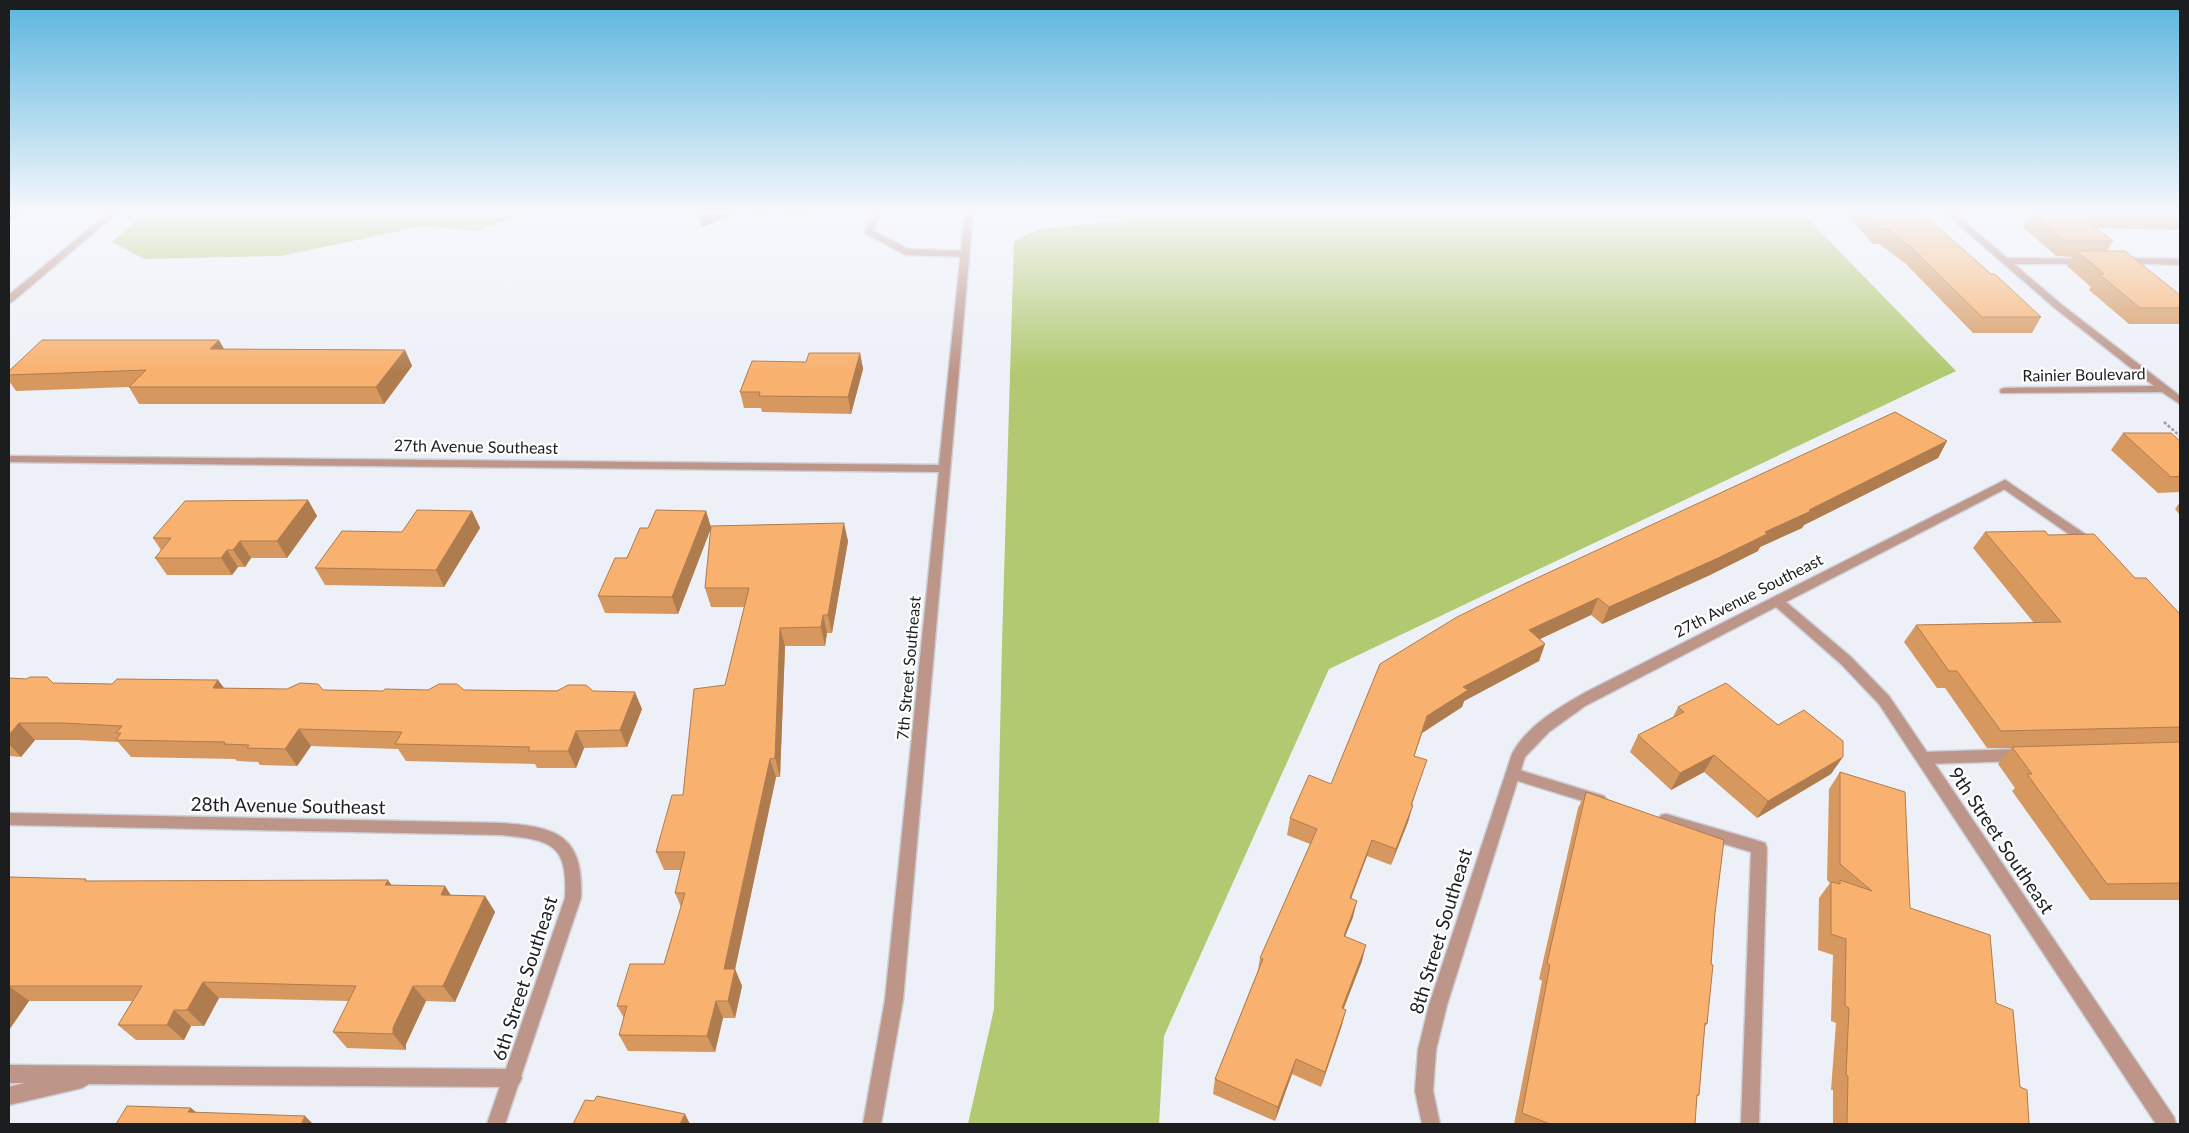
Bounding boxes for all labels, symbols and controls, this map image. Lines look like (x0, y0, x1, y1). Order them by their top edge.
street label: Rainier Boulevard (2022, 363, 2146, 385)
street label: 27th Avenue Southeast (394, 435, 559, 457)
street label: 27th Avenue Southeast (1671, 549, 1826, 641)
street label: 7th Street Southeast (892, 595, 924, 741)
street label: 9th Street Southeast (1944, 762, 2060, 918)
street label: 28th Avenue Southeast (190, 792, 386, 818)
street label: 8th Street Southeast (1404, 845, 1476, 1016)
street label: 6th Street Southeast (487, 893, 562, 1063)

